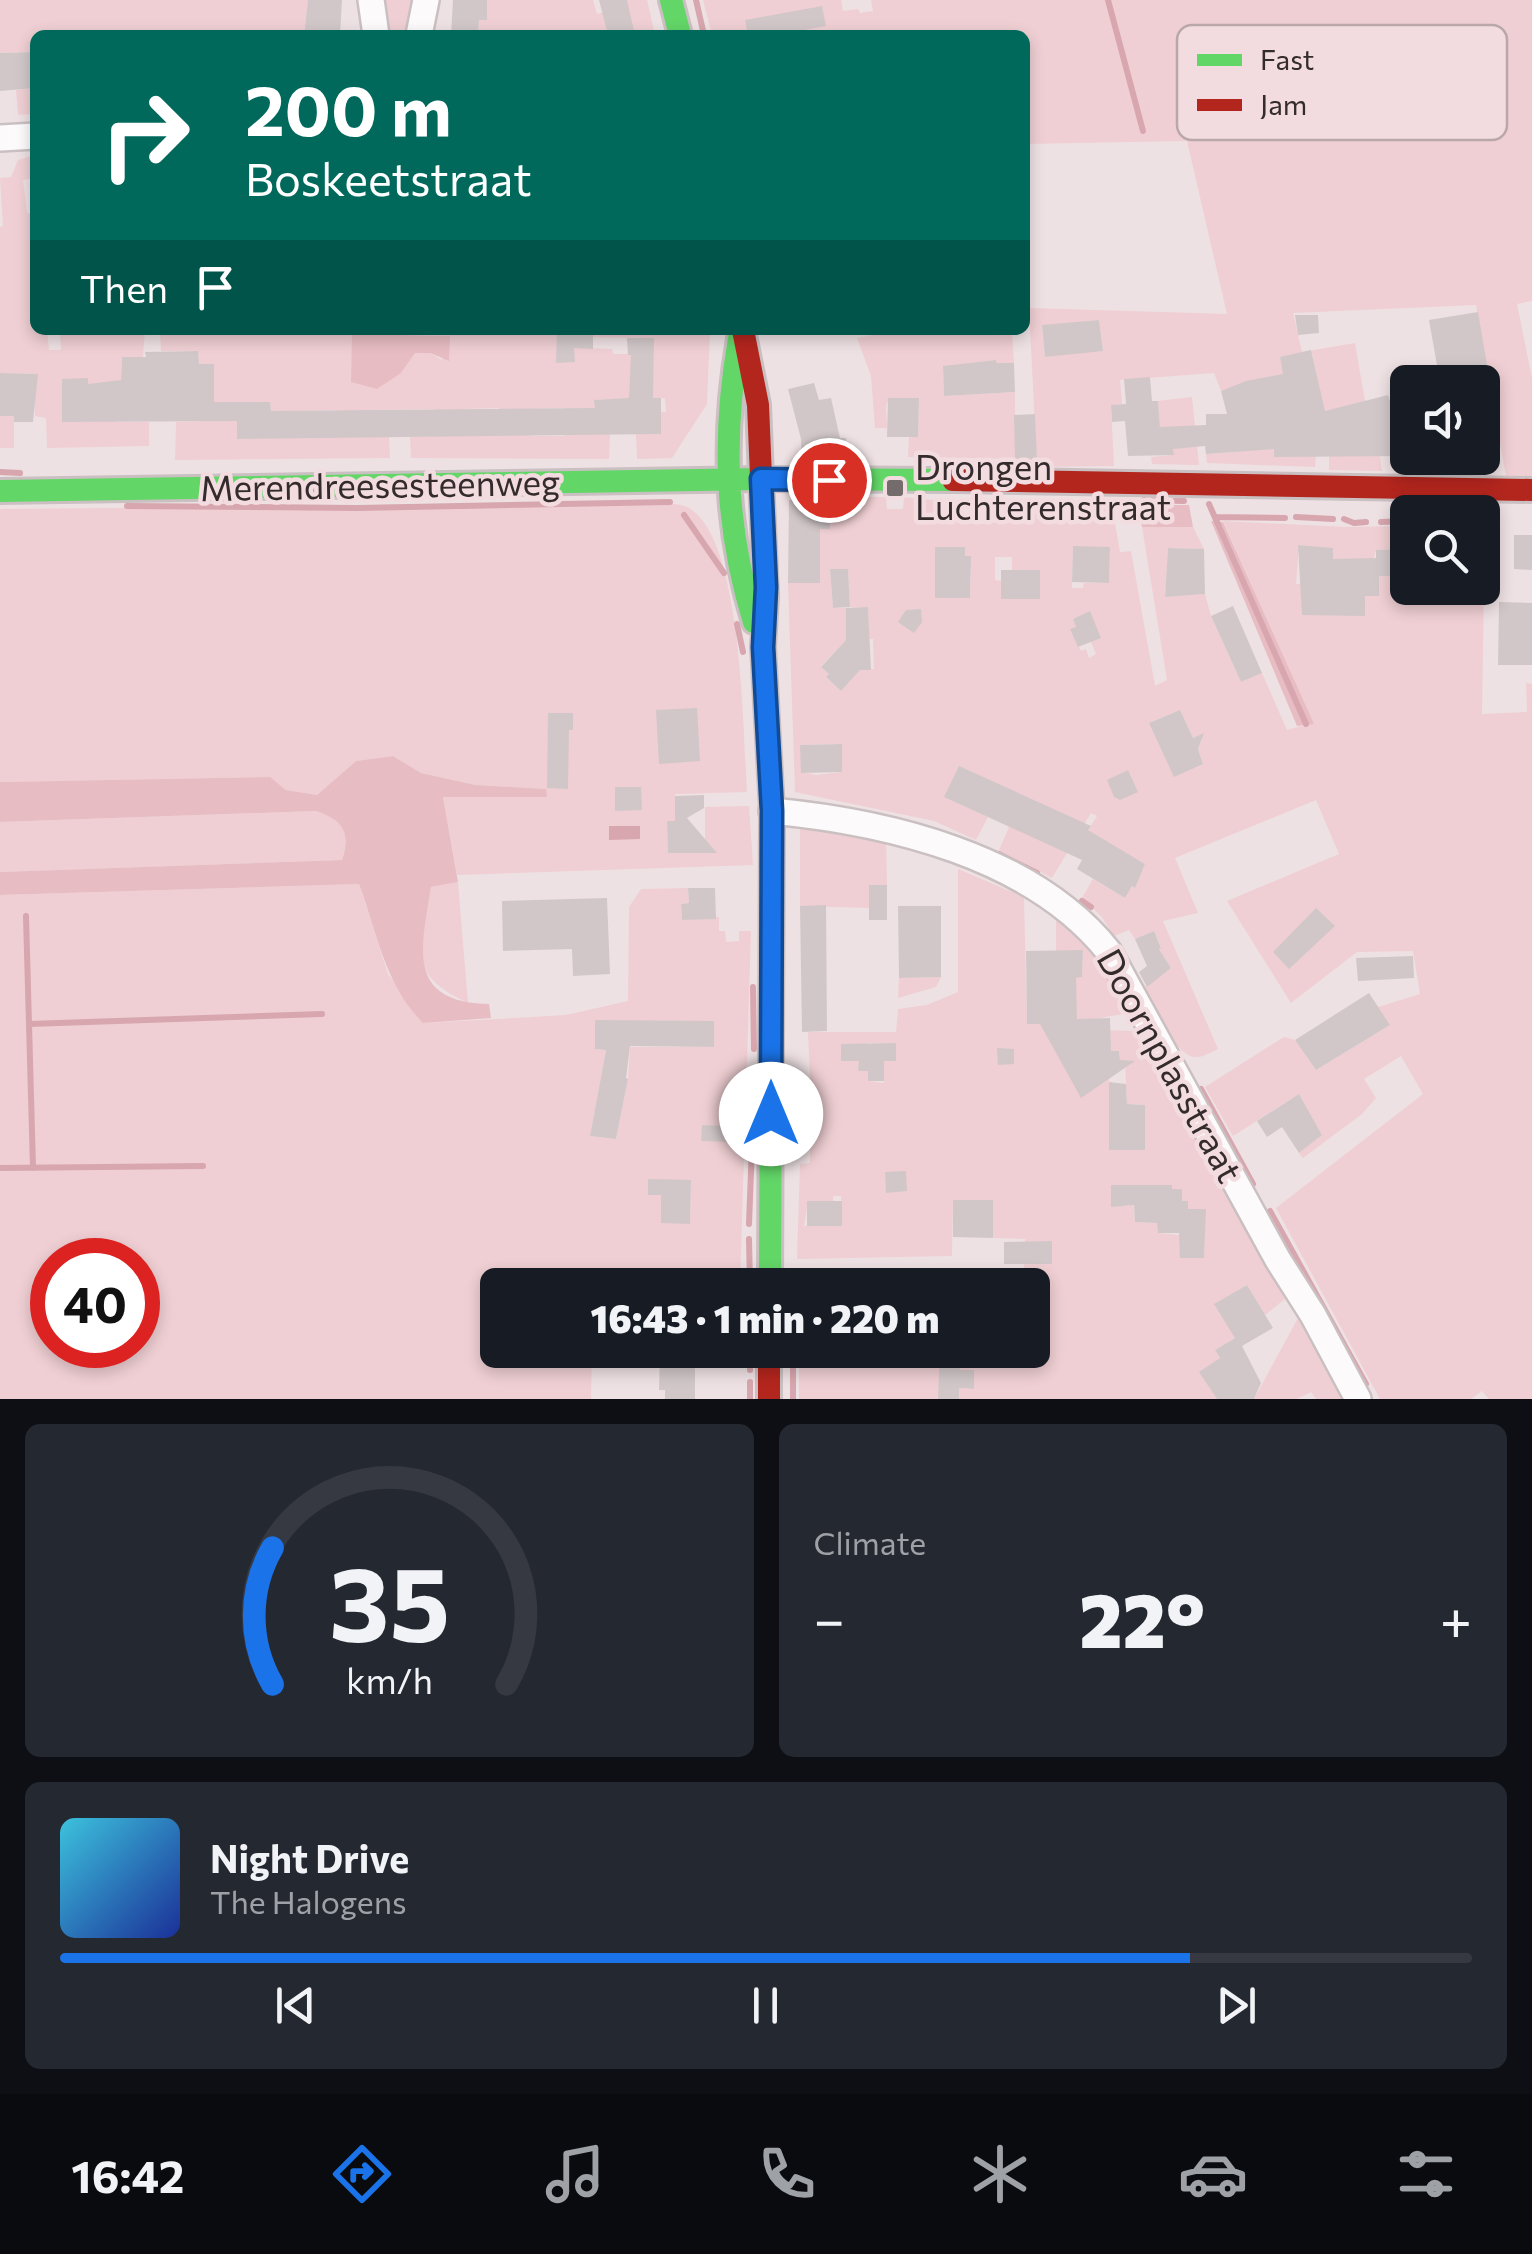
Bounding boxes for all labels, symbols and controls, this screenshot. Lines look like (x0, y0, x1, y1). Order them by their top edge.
legend (1177, 25, 1507, 140)
text: Fast (1260, 42, 1314, 76)
text: 200 m (245, 65, 452, 150)
icon: right (80, 70, 210, 200)
text: Jam (1260, 87, 1307, 121)
text: Boskeetstraat (245, 150, 532, 205)
icon: arrive (188, 260, 243, 315)
text: Then (80, 264, 168, 311)
map controls (1390, 365, 1500, 605)
button: sound (1390, 365, 1500, 475)
pin (787, 438, 872, 523)
place label: Drongen Luchterenstraat (915, 444, 1171, 527)
icon: arrive (802, 453, 857, 508)
street label: Merendreesesteenweg (200, 459, 560, 508)
marker: Drongen Luchterenstraat (884, 477, 906, 499)
button: search (1390, 495, 1500, 605)
street label: Doornplasstraat (1089, 941, 1253, 1189)
position arrow (719, 1062, 823, 1166)
speed limit sign: 40 (30, 1238, 160, 1368)
text: 16:43 · 1 min · 220 m (590, 1294, 940, 1341)
text: Climate (814, 1522, 926, 1562)
text: 35 (329, 1536, 450, 1663)
text: 22° (1079, 1572, 1205, 1663)
text: − (814, 1584, 845, 1651)
text: + (1440, 1584, 1472, 1651)
text: km/h (346, 1658, 433, 1701)
text: Night Drive (210, 1834, 409, 1881)
text: The Halogens (210, 1881, 407, 1921)
icon: previous (268, 1978, 323, 2033)
icon: pause (738, 1978, 793, 2033)
icon: next (1209, 1978, 1264, 2033)
icon: directions (327, 2139, 397, 2209)
icon: music (540, 2139, 610, 2209)
icon: phone (752, 2139, 822, 2209)
icon: climate (965, 2139, 1035, 2209)
icon: car (1178, 2139, 1248, 2209)
icon: filters (1391, 2139, 1461, 2209)
text: 16:42 (71, 2147, 184, 2202)

